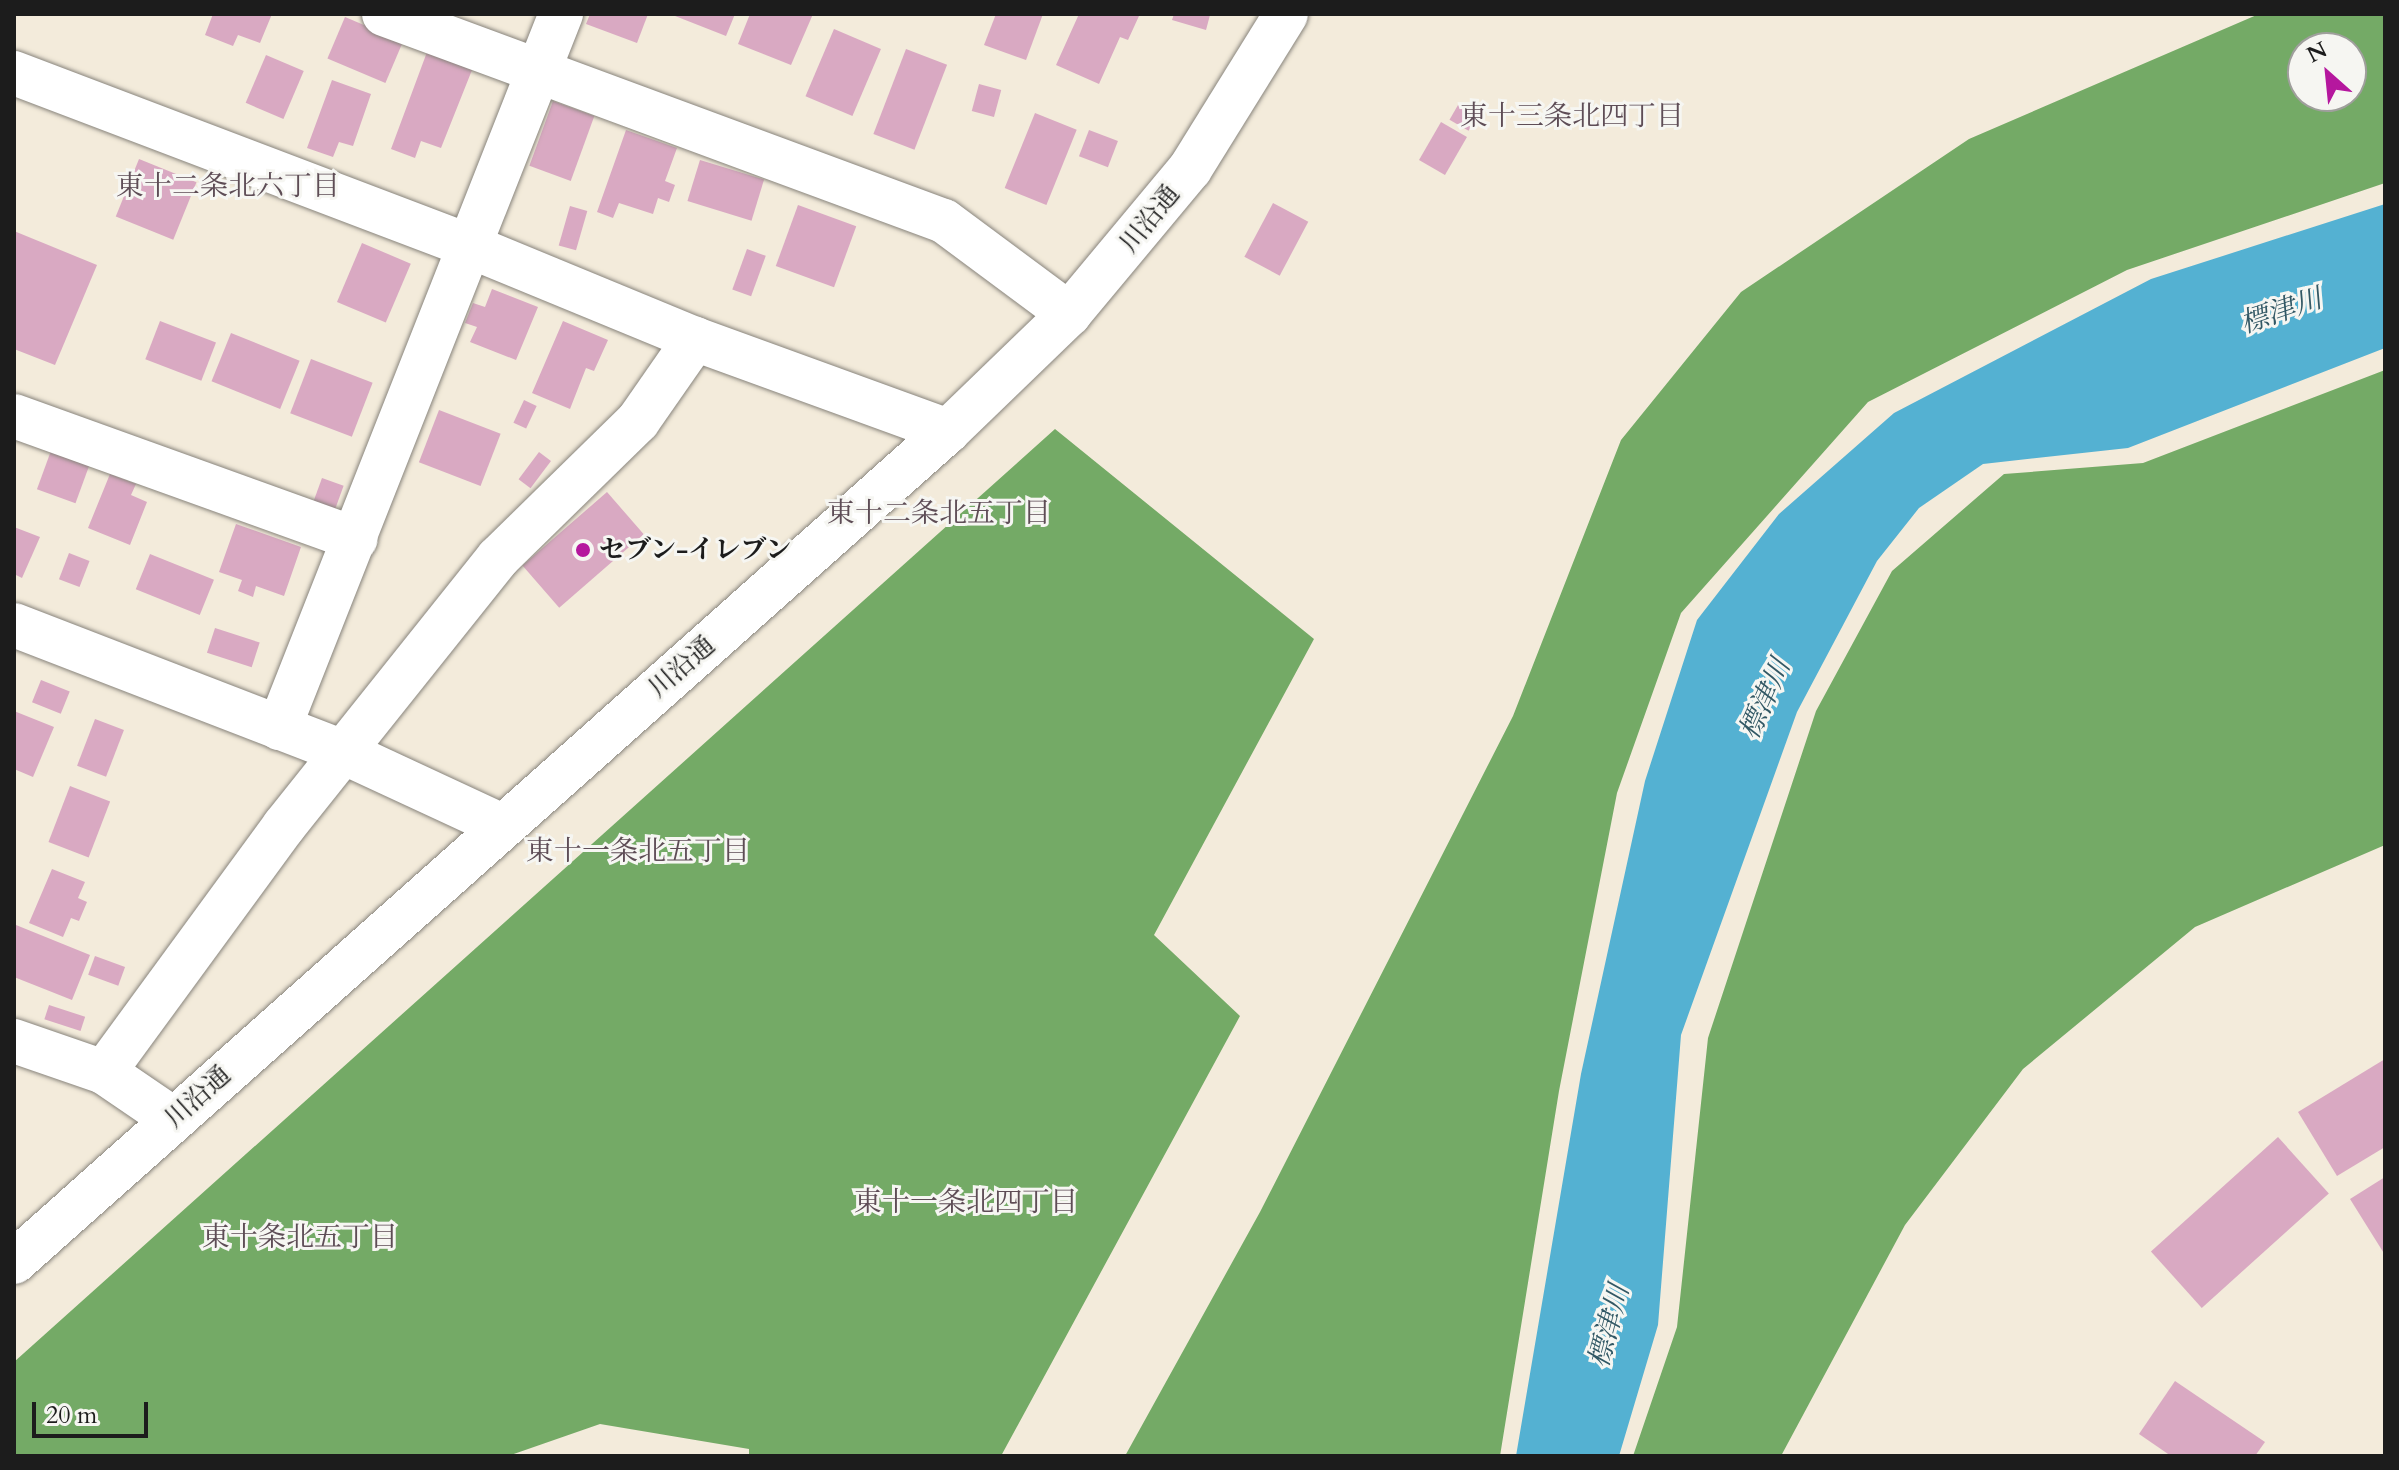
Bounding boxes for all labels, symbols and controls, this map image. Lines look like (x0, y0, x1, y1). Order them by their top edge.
north arrow (2287, 32, 2367, 112)
text: N (2302, 35, 2332, 70)
district label: 東十三条北四丁目 (1460, 99, 1684, 133)
district label: 東十二条北六丁目 (116, 169, 340, 203)
street label: 川沿通 (1113, 179, 1187, 259)
water label: 標津川 (2236, 281, 2326, 341)
district label: 東十二条北五丁目 (827, 496, 1051, 530)
place label: セブン-イレブン (599, 534, 793, 566)
marker: セブン-イレブン (574, 541, 592, 559)
street label: 川沿通 (642, 630, 722, 704)
water label: 標津川 (1733, 654, 1797, 744)
district label: 東十一条北五丁目 (526, 834, 750, 868)
street label: 川沿通 (159, 1059, 237, 1135)
district label: 東十一条北四丁目 (854, 1185, 1078, 1219)
district label: 東十条北五丁目 (202, 1220, 398, 1254)
water label: 標津川 (1582, 1281, 1636, 1371)
scale bar (36, 1386, 152, 1436)
text: 20 m (46, 1399, 97, 1432)

